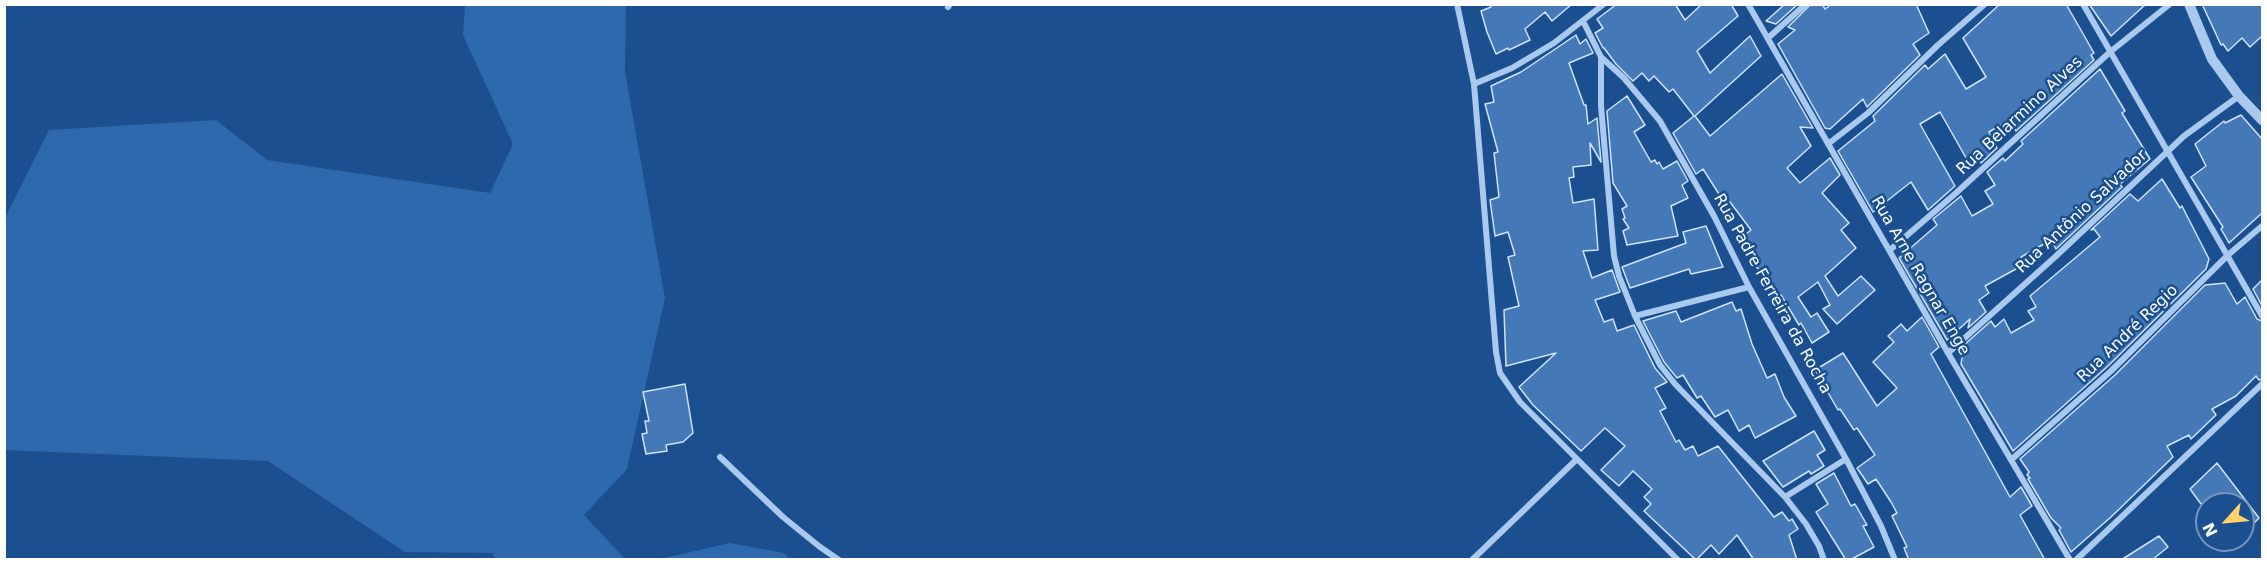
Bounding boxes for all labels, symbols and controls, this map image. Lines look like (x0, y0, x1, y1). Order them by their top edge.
street label: Rua Belarmino Alves (1953, 53, 2087, 179)
street label: Rua Antônio Salvador (2012, 146, 2152, 278)
street label: Rua Padre Ferreira da Rocha (1709, 191, 1835, 397)
street label: Rua Arne Ragnar Enge (1867, 193, 1973, 359)
street label: Rua André Regio (2074, 281, 2182, 387)
north arrow (2195, 492, 2255, 552)
text: N (2199, 519, 2222, 540)

